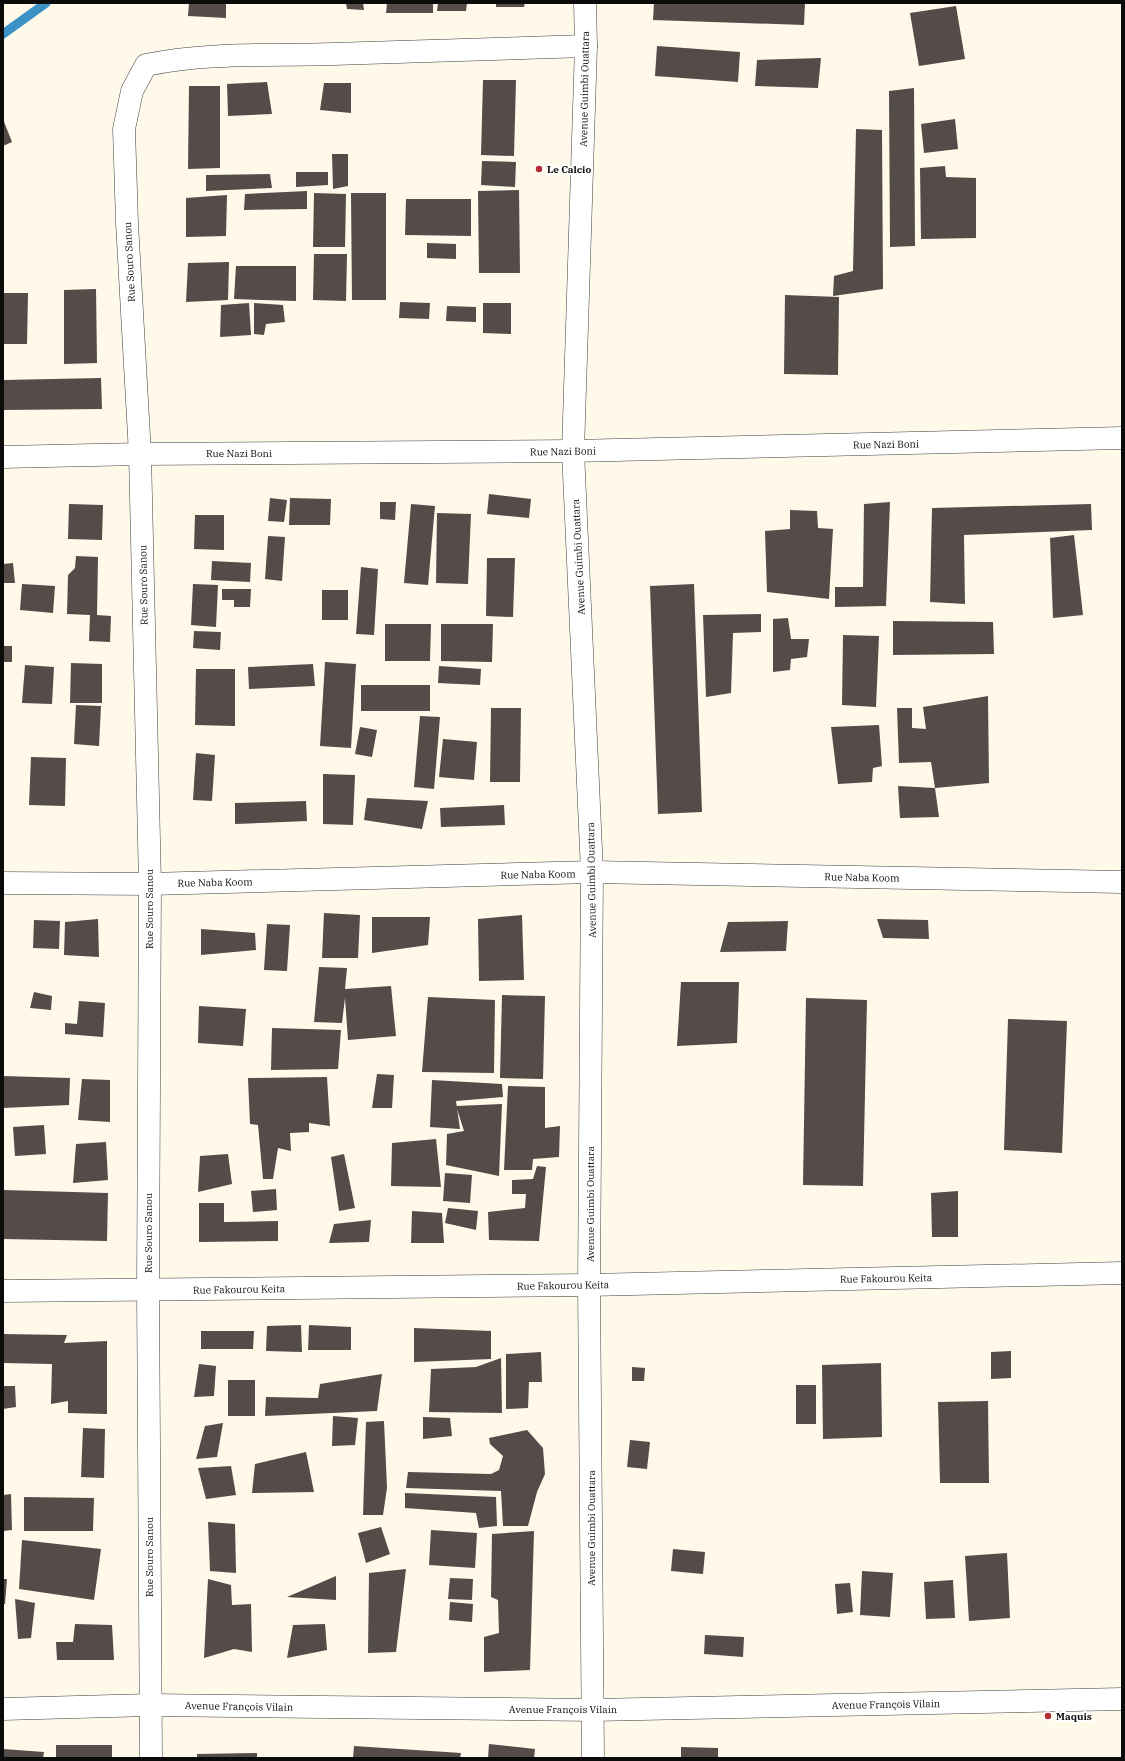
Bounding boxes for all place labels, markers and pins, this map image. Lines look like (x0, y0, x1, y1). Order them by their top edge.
place label: Le Calcio (547, 163, 591, 176)
marker: Le Calcio (534, 164, 544, 174)
place label: Maquis (1056, 1710, 1092, 1723)
marker: Maquis (1043, 1711, 1053, 1721)

